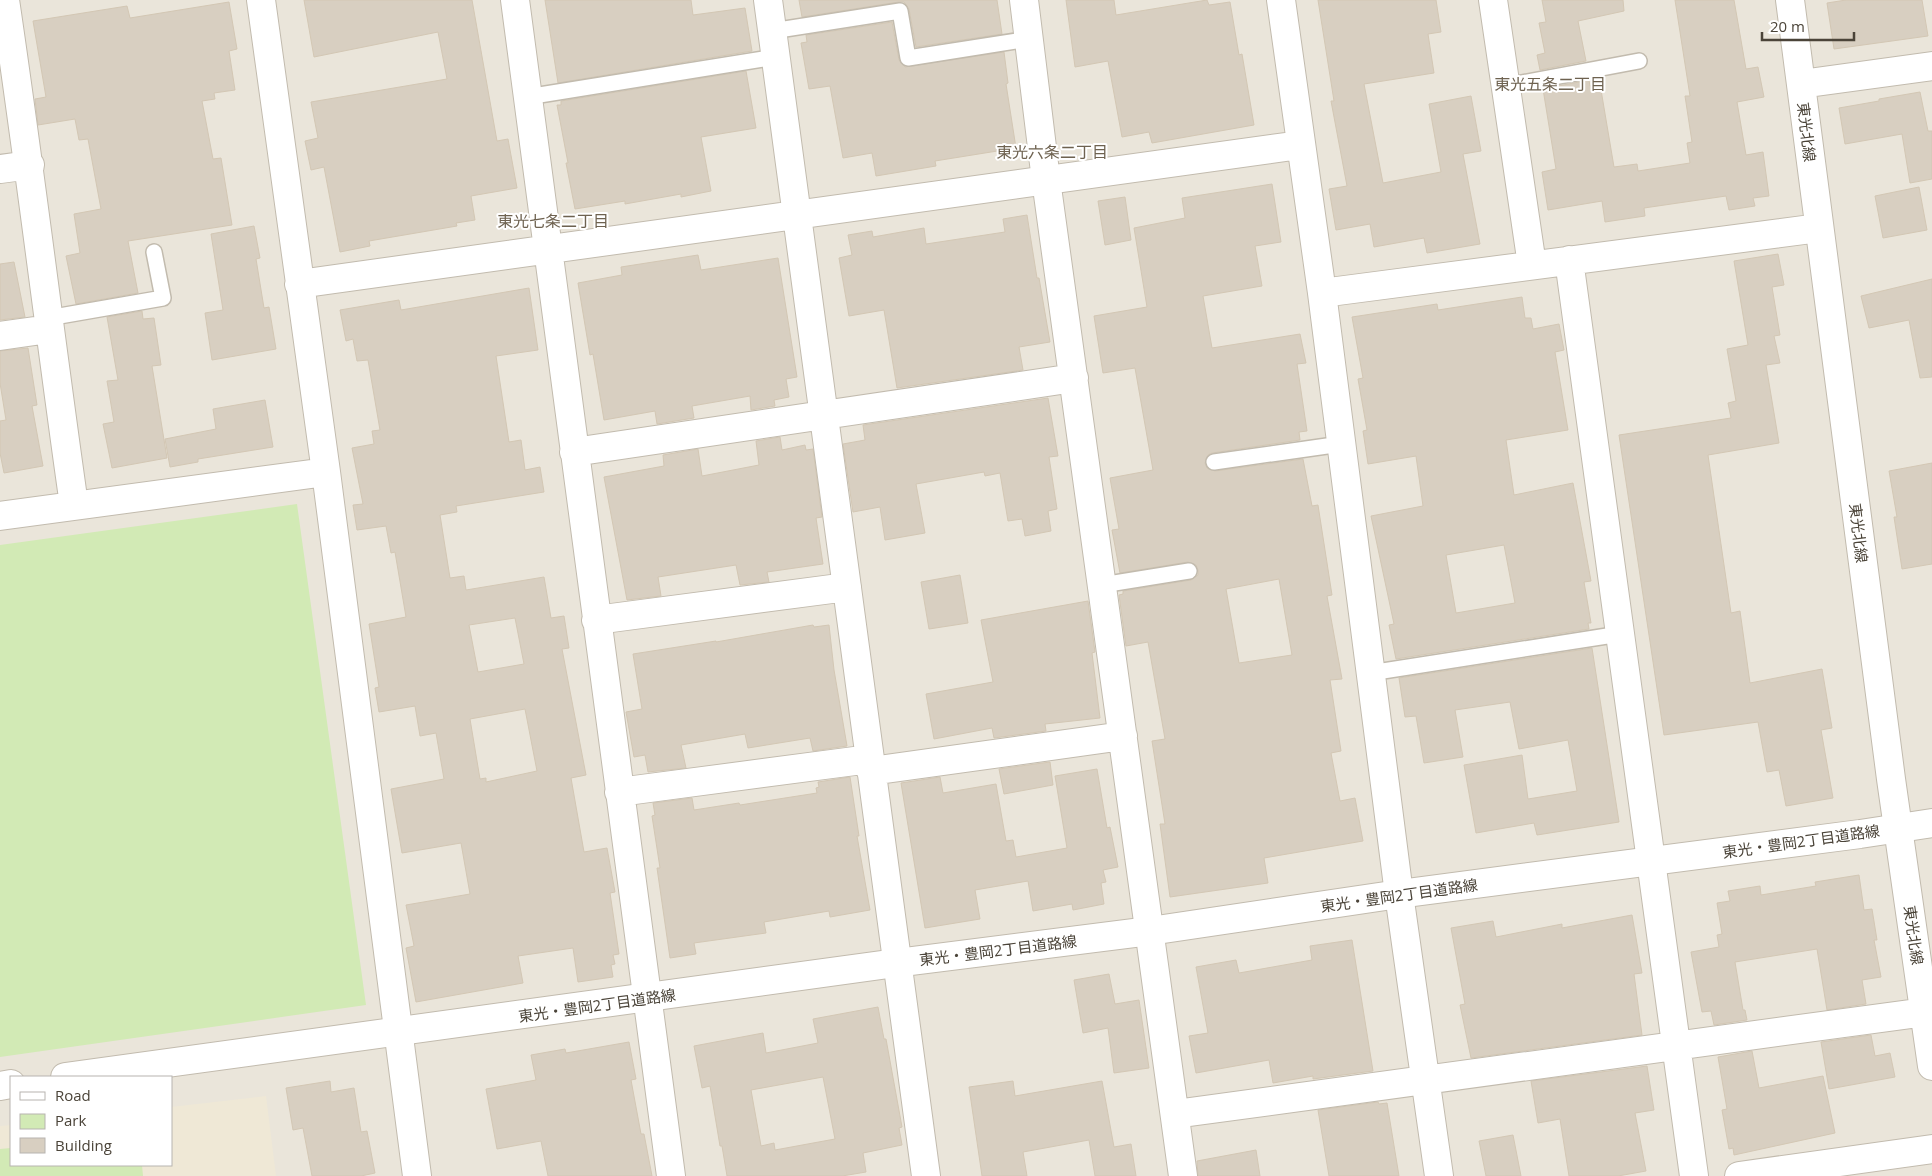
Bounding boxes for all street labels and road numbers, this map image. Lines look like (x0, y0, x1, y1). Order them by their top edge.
street label: 東光北線 (1793, 101, 1821, 163)
street label: 東光北線 (1845, 502, 1873, 564)
street label: 東光・豊岡2丁目道路線 (1721, 820, 1881, 862)
street label: 東光・豊岡2丁目道路線 (1319, 874, 1479, 916)
street label: 東光北線 (1900, 904, 1928, 966)
street label: 東光・豊岡2丁目道路線 (918, 930, 1078, 970)
street label: 東光・豊岡2丁目道路線 (517, 984, 677, 1026)

